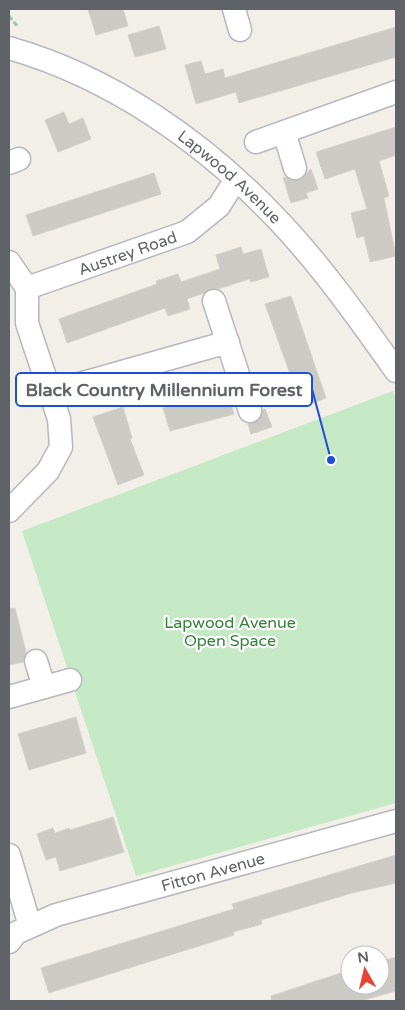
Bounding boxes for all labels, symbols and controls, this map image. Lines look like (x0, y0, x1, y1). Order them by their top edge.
street label: Lapwood Avenue (173, 126, 285, 228)
street label: Austrey Road (76, 227, 180, 280)
callout: Black Country Millennium Forest (16, 373, 312, 406)
text: Black Country Millennium Forest (26, 379, 303, 401)
park label: Lapwood Avenue Open Space (164, 613, 296, 651)
street label: Fitton Avenue (159, 849, 267, 896)
north arrow (340, 945, 390, 995)
text: N (357, 948, 370, 967)

